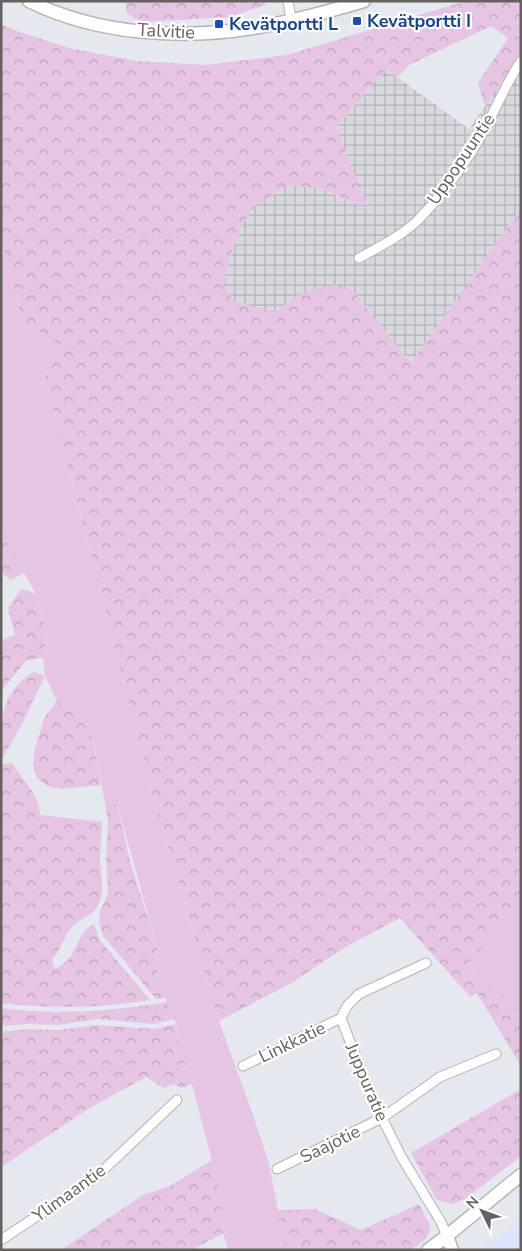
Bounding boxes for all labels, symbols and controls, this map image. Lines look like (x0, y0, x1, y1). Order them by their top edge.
place label: Kevätportti I (367, 9, 471, 33)
place label: Kevätportti L (229, 12, 338, 36)
marker: Kevätportti I (351, 15, 363, 27)
street label: Talvitie (137, 18, 195, 44)
marker: Kevätportti L (213, 18, 225, 30)
street label: Uppopuuntie (422, 109, 500, 209)
street label: Linkkatie (255, 1016, 329, 1068)
street label: Juppuratie (339, 1038, 394, 1125)
street label: Saajotie (296, 1119, 364, 1169)
street label: Ylimaantie (27, 1158, 110, 1228)
north arrow (457, 1186, 507, 1236)
text: N (462, 1192, 483, 1213)

